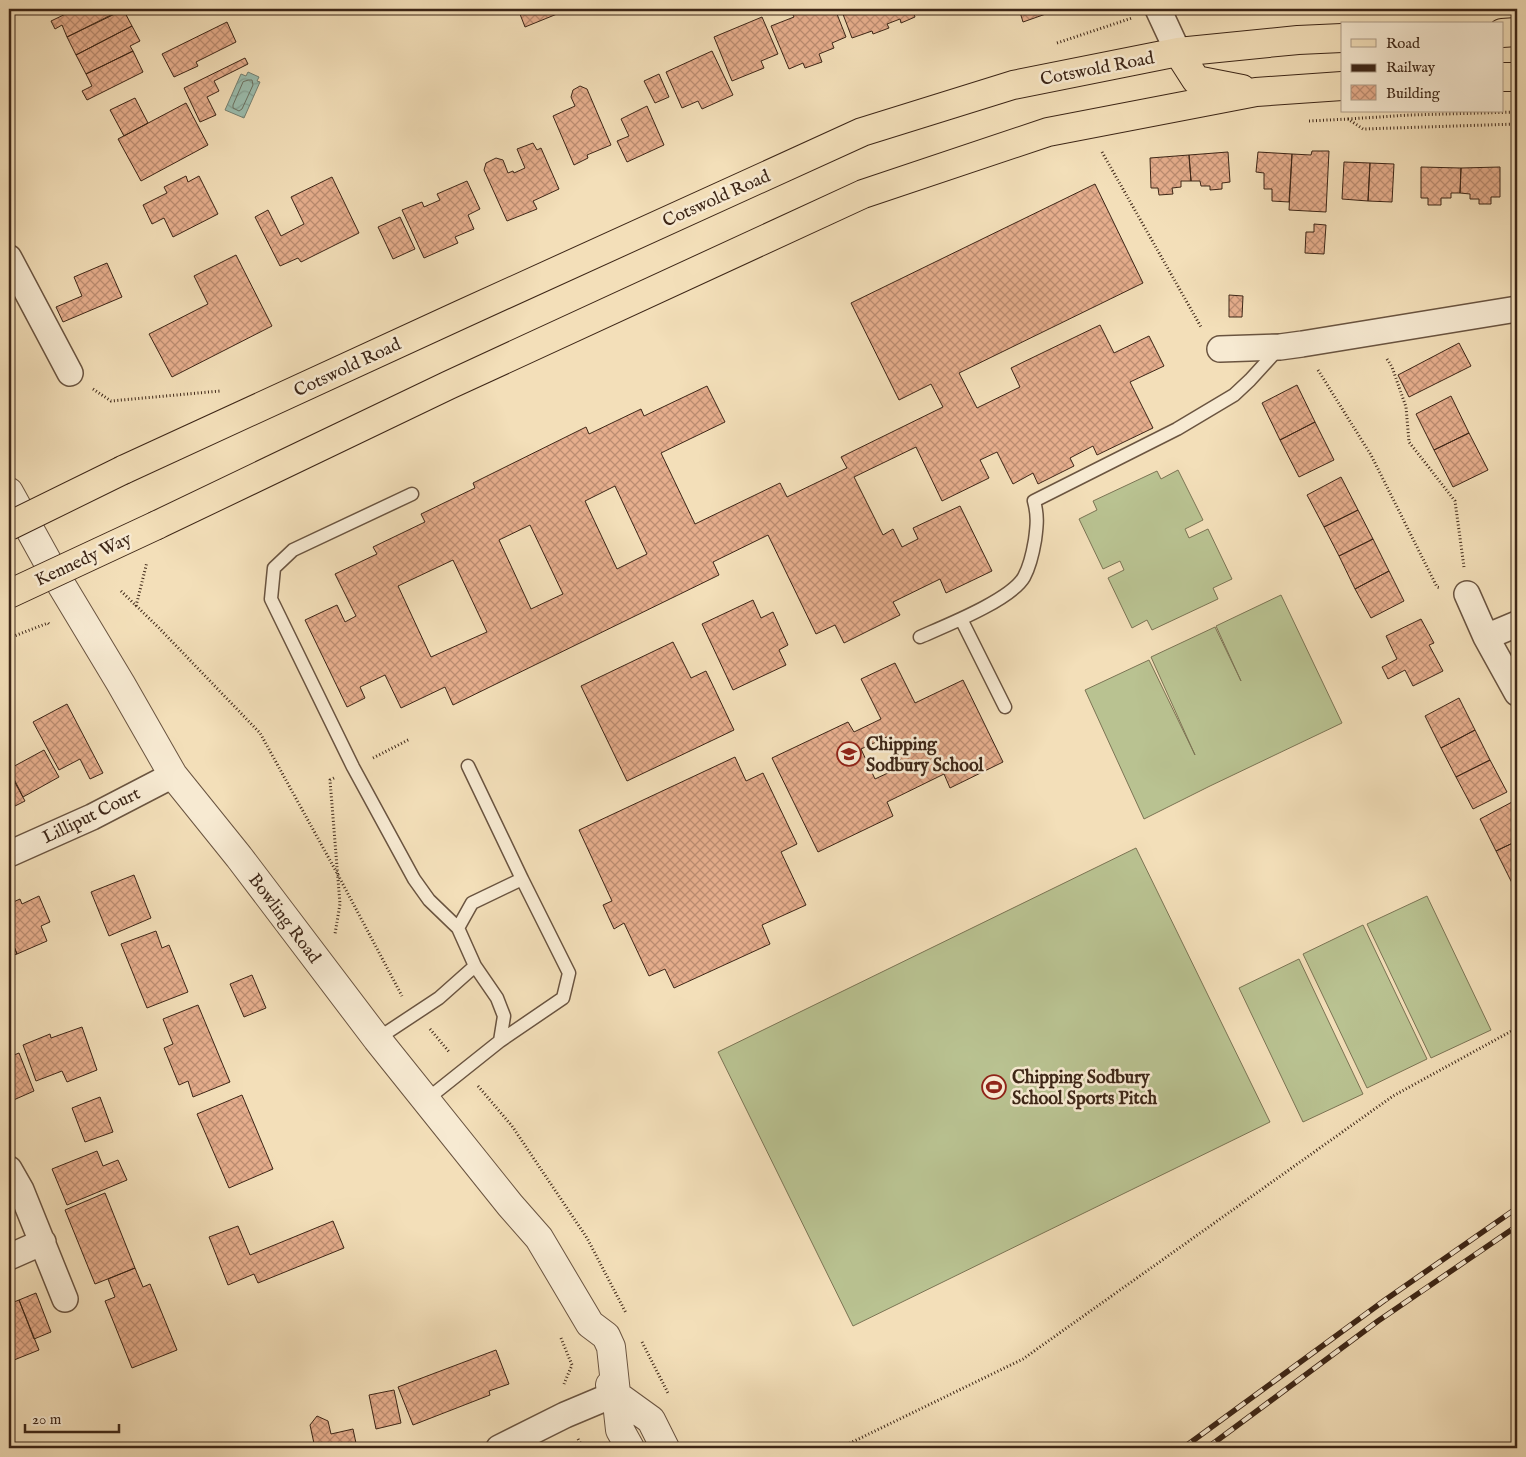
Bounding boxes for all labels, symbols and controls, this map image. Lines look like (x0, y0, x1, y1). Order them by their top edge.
legend (1341, 22, 1504, 112)
text: Road (1386, 34, 1421, 53)
street label: Cotswold Road (1038, 47, 1157, 92)
text: Railway (1386, 58, 1436, 77)
text: Building (1386, 84, 1441, 103)
street label: Cotswold Road (659, 165, 774, 233)
street label: Cotswold Road (290, 333, 405, 403)
street label: Kennedy Way (32, 528, 136, 593)
place label: Chipping Sodbury School (866, 734, 985, 778)
school or university icon: Chipping Sodbury School (836, 741, 862, 767)
street label: Lilliput Court (39, 783, 144, 850)
street label: Bowling Road (242, 869, 325, 969)
place label: Chipping Sodbury School Sports Pitch (1012, 1067, 1157, 1111)
sports icon: Chipping Sodbury School Sports Pitch (981, 1074, 1007, 1100)
scale bar (25, 1402, 119, 1434)
text: 20 m (32, 1410, 62, 1429)

